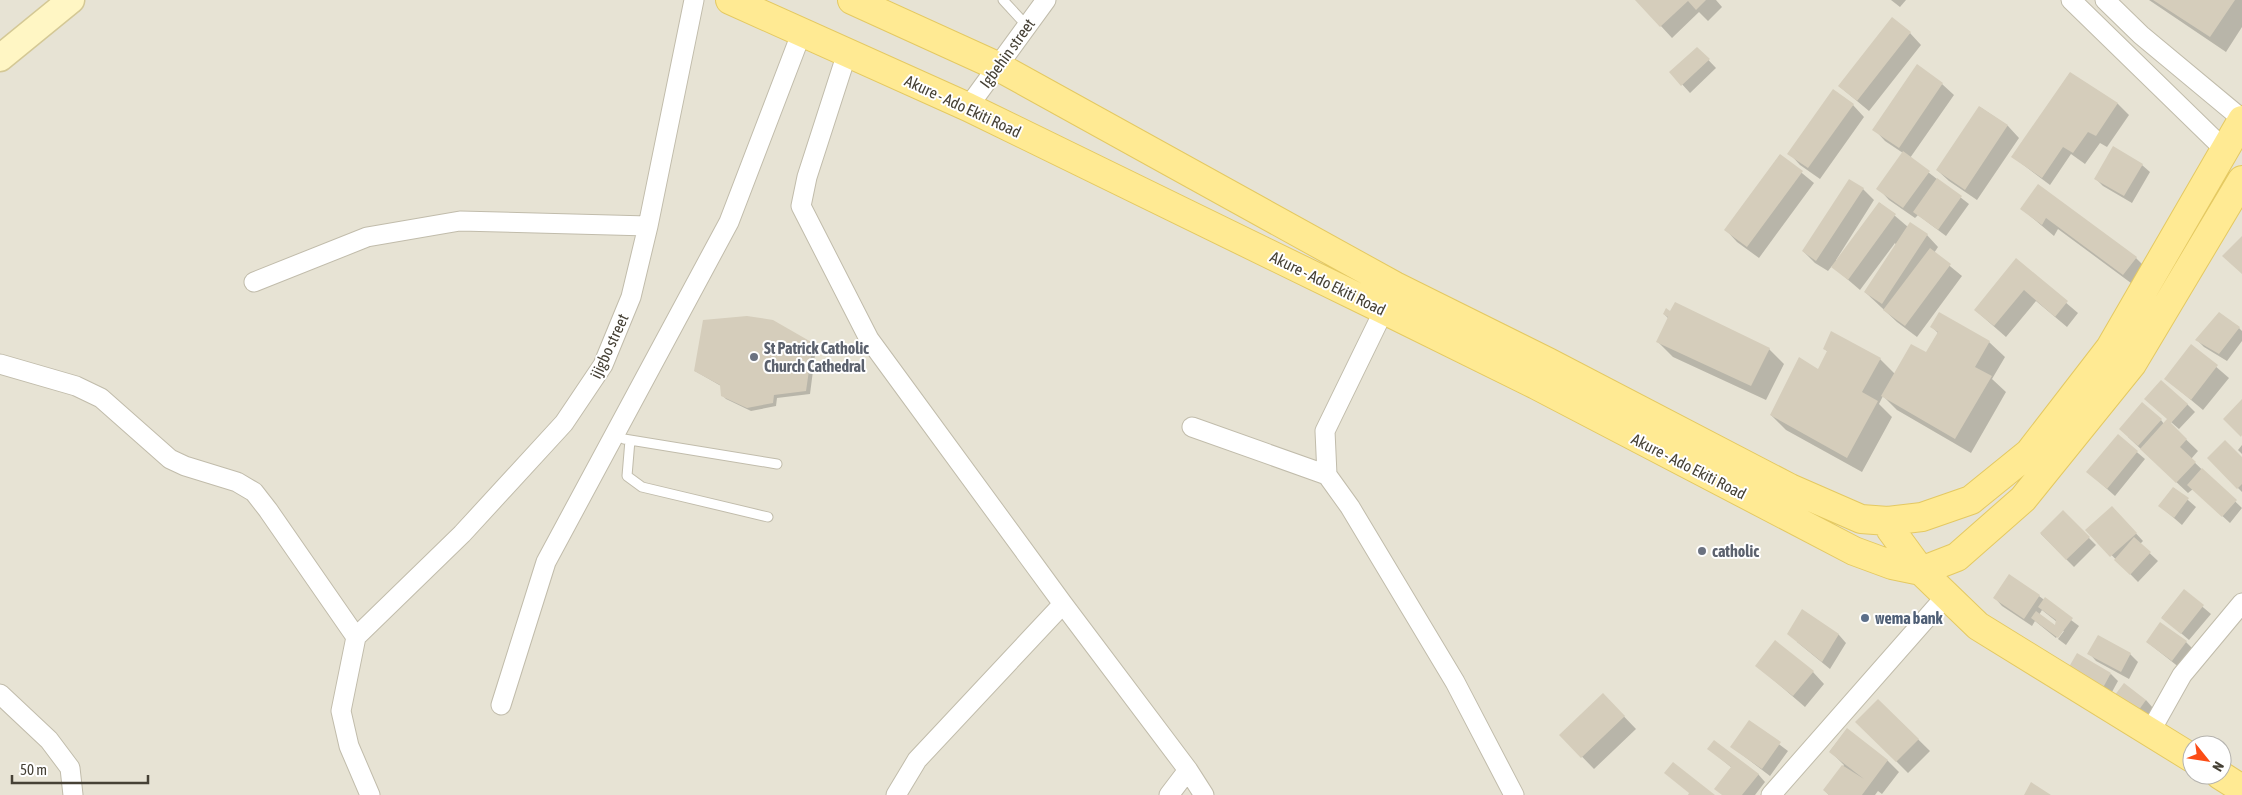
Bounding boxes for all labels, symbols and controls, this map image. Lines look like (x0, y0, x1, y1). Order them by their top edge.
street label: Igbehin street (976, 15, 1039, 92)
street label: Akure - Ado Ekiti Road (902, 71, 1024, 141)
street label: Akure - Ado Ekiti Road (1267, 247, 1389, 319)
street label: ijigbo street (586, 310, 633, 382)
place label: St Patrick Catholic Church Cathedral (764, 339, 869, 375)
marker: St Patrick Catholic Church Cathedral (748, 351, 760, 363)
street label: Akure - Ado Ekiti Road (1629, 429, 1749, 503)
place label: catholic (1712, 542, 1759, 560)
marker: catholic (1696, 545, 1708, 557)
place label: wema bank (1875, 609, 1944, 627)
marker: wema bank (1859, 612, 1871, 624)
north arrow (2182, 735, 2232, 785)
scale bar (12, 752, 149, 784)
text: N (2209, 759, 2227, 774)
text: 50 m (20, 761, 47, 778)

